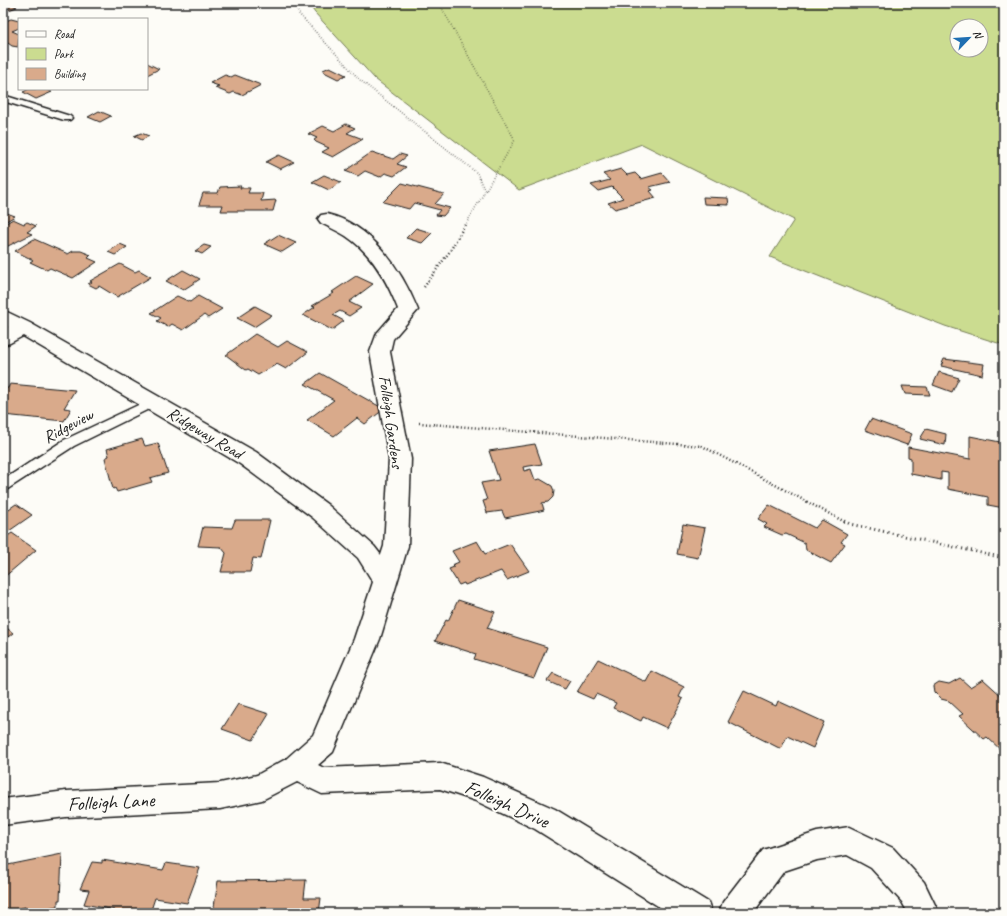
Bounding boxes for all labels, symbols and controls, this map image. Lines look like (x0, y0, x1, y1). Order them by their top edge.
legend (18, 18, 148, 90)
north arrow (949, 18, 989, 58)
text: Road (54, 26, 76, 42)
text: N (970, 28, 987, 42)
text: Park (54, 46, 75, 62)
text: Building (54, 66, 86, 82)
street label: Folleigh Gardens (374, 374, 408, 471)
street label: Ridgeway Road (163, 402, 250, 466)
street label: Ridgeview (39, 404, 98, 448)
street label: Folleigh Drive (461, 774, 554, 834)
street label: Folleigh Lane (67, 787, 156, 817)

